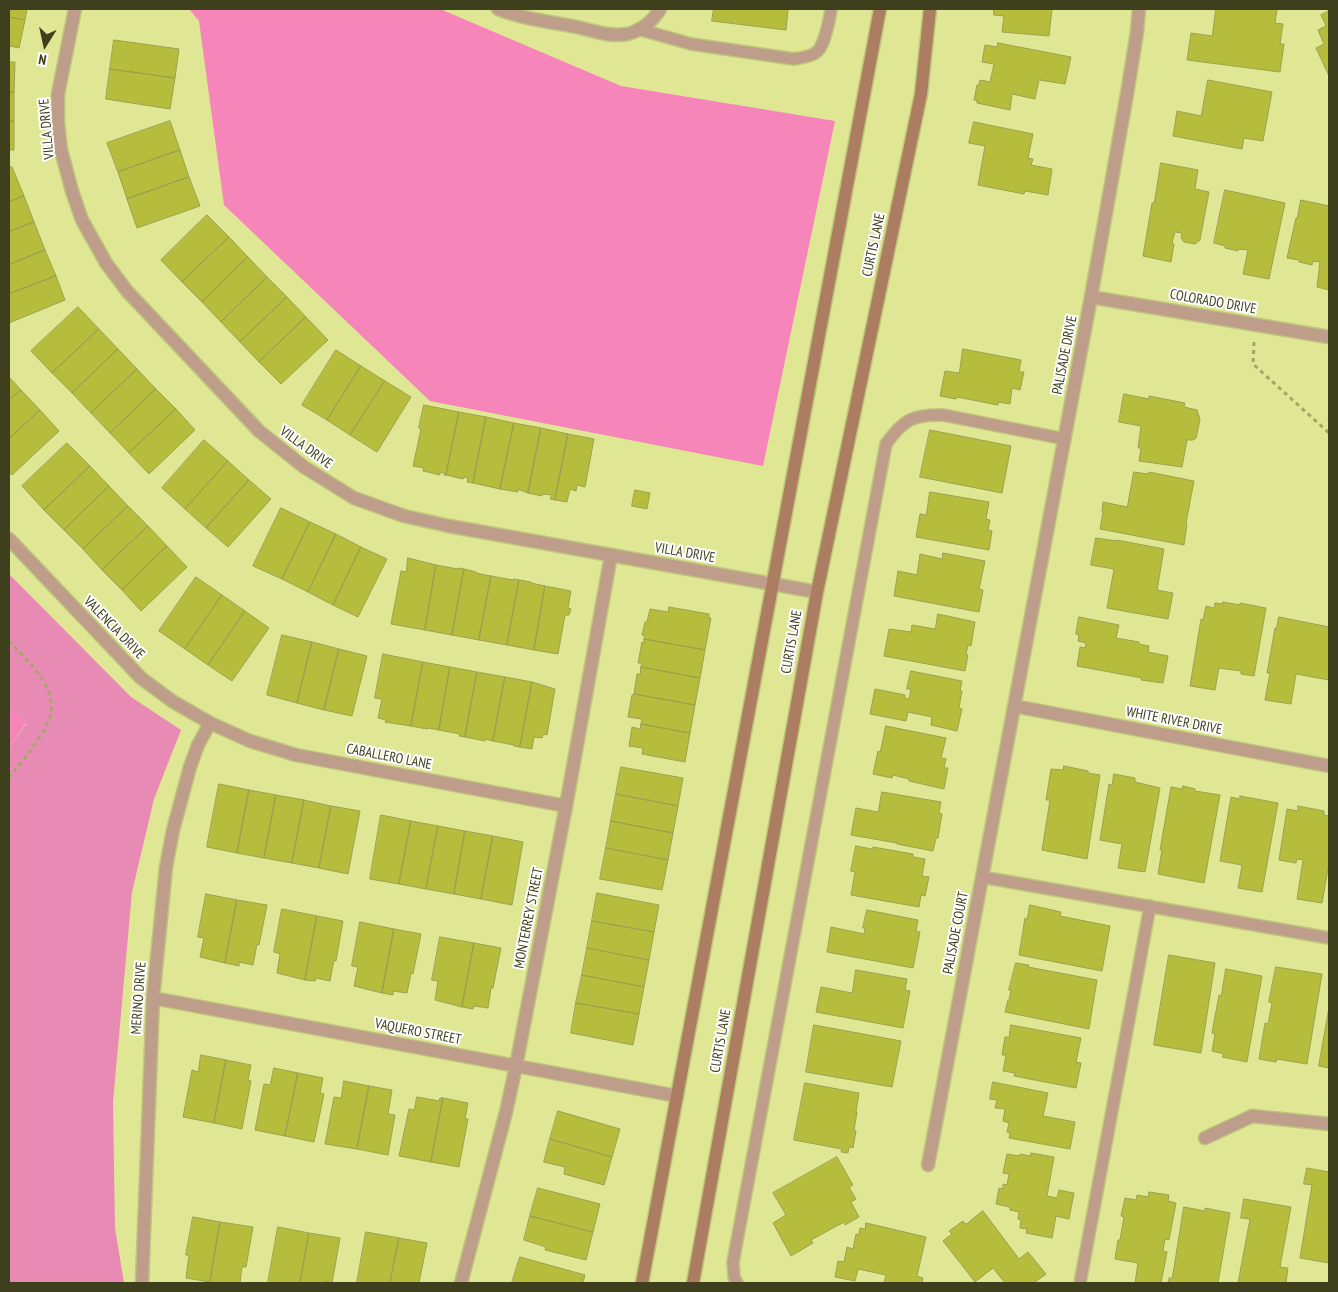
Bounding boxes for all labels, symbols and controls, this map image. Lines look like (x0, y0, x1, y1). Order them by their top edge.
north arrow (20, 20, 70, 70)
text: N (37, 50, 48, 69)
street label: VILLA DRIVE (36, 98, 58, 160)
street label: CURTIS LANE (859, 212, 889, 278)
street label: COLORADO DRIVE (1169, 286, 1257, 318)
street label: PALISADE DRIVE (1049, 314, 1081, 396)
street label: VILLA DRIVE (276, 423, 336, 473)
street label: VILLA DRIVE (654, 539, 716, 567)
street label: VALENCIA DRIVE (80, 593, 148, 663)
street label: CURTIS LANE (778, 609, 806, 675)
street label: WHITE RIVER DRIVE (1125, 703, 1223, 739)
street label: CABALLERO LANE (345, 740, 433, 774)
street label: MONTERREY STREET (511, 866, 547, 970)
street label: PALISADE COURT (940, 890, 972, 976)
street label: MERINO DRIVE (128, 961, 150, 1035)
street label: CURTIS LANE (707, 1008, 735, 1074)
street label: VAQUERO STREET (373, 1015, 463, 1049)

